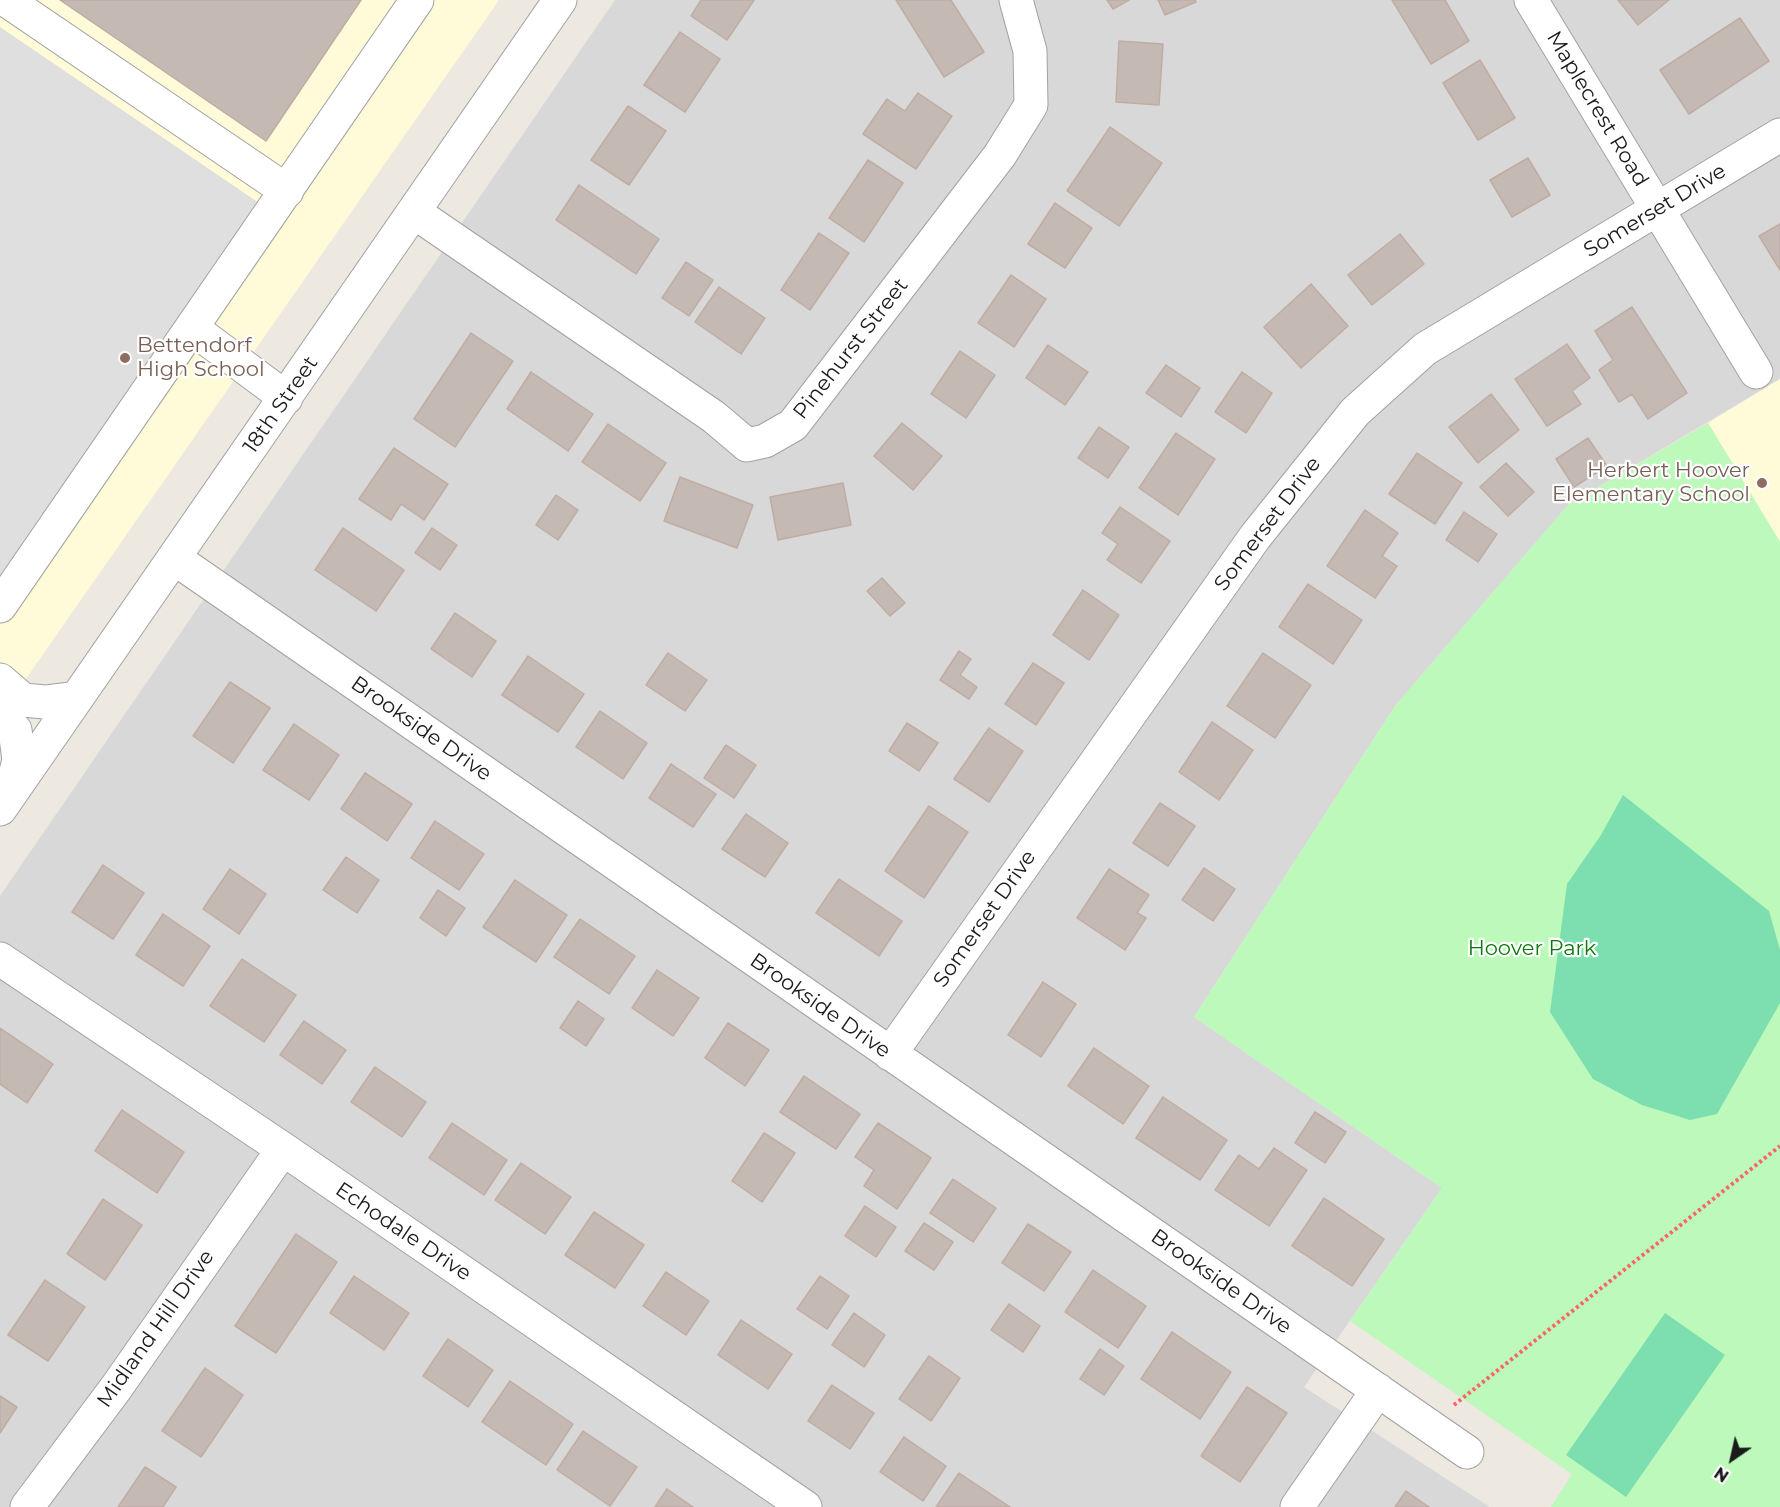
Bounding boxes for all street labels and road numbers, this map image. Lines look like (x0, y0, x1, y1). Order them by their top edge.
street label: Maplecrest Road (1541, 27, 1653, 191)
street label: Somerset Drive (1579, 159, 1731, 263)
street label: Pinehurst Street (788, 273, 914, 425)
street label: 18th Street (238, 352, 324, 458)
street label: Somerset Drive (1209, 452, 1327, 596)
street label: Brookside Drive (346, 671, 496, 787)
street label: Somerset Drive (928, 846, 1042, 992)
street label: Brookside Drive (745, 948, 895, 1064)
street label: Echodale Drive (330, 1177, 476, 1287)
street label: Brookside Drive (1146, 1224, 1296, 1340)
street label: Midland Hill Drive (92, 1245, 220, 1413)

